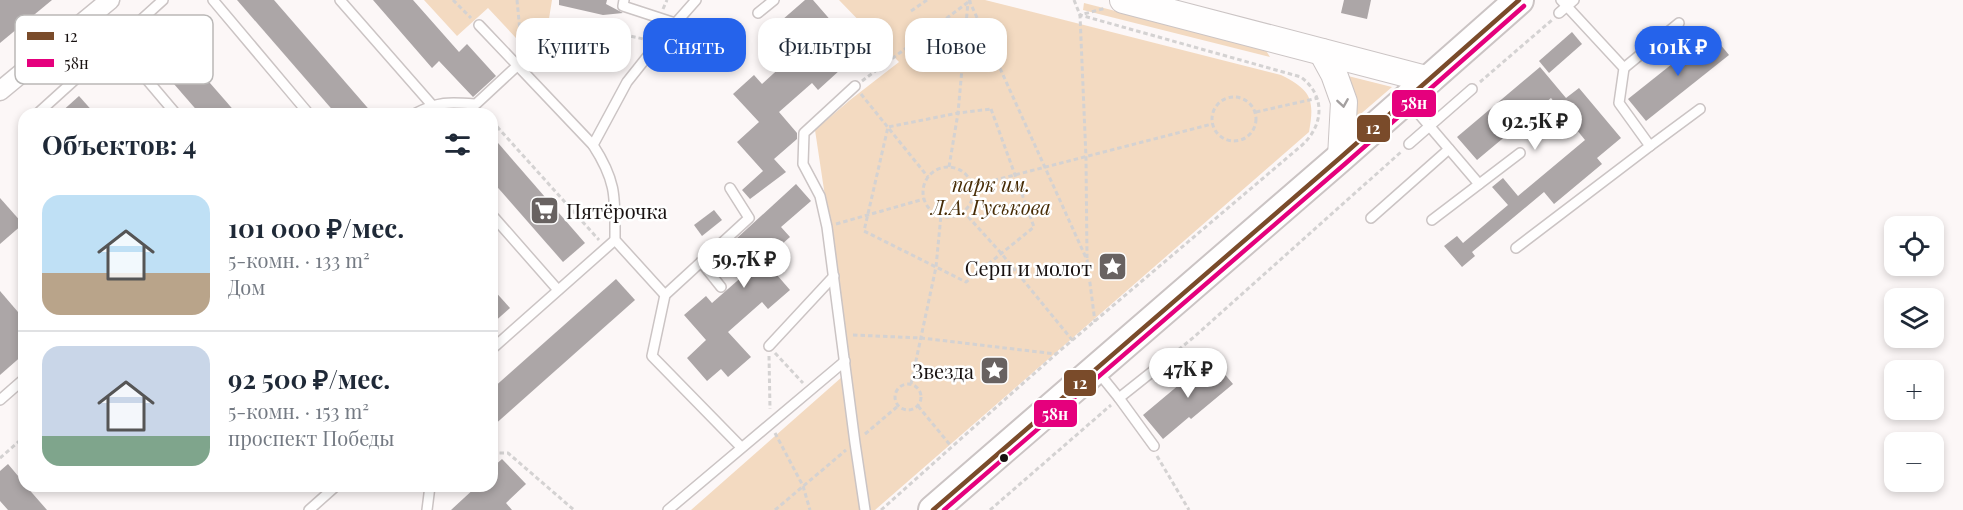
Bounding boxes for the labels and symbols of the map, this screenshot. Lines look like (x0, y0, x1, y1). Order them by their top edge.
legend (15, 15, 213, 84)
text: 12 (64, 25, 78, 46)
pin: 101K ₽ (1629, 26, 1727, 77)
text: 58н (64, 52, 89, 73)
line badge: 58н (1391, 89, 1437, 118)
text: 58н (1401, 92, 1427, 113)
one-way arrow (1336, 98, 1348, 107)
pin: 92.5K ₽ (1480, 100, 1590, 151)
line badge: 12 (1356, 114, 1391, 143)
text: 12 (1366, 117, 1380, 138)
park label: парк им. Л.А. Гуськова (929, 170, 1051, 220)
supermarket icon: Пятёрочка (529, 194, 561, 226)
place label: Пятёрочка (566, 197, 668, 224)
pin: 59.7K ₽ (689, 238, 799, 289)
place icon: Серп и молот (1097, 251, 1129, 283)
place label: Серп и молот (965, 254, 1092, 281)
pin: 47K ₽ (1146, 348, 1230, 399)
place icon: Звезда (979, 354, 1011, 386)
place label: Звезда (912, 357, 974, 384)
line badge: 12 (1063, 369, 1097, 397)
text: 12 (1073, 372, 1087, 393)
line badge: 58н (1033, 399, 1078, 428)
text: 58н (1042, 403, 1068, 424)
unlabelled marker (998, 452, 1010, 464)

